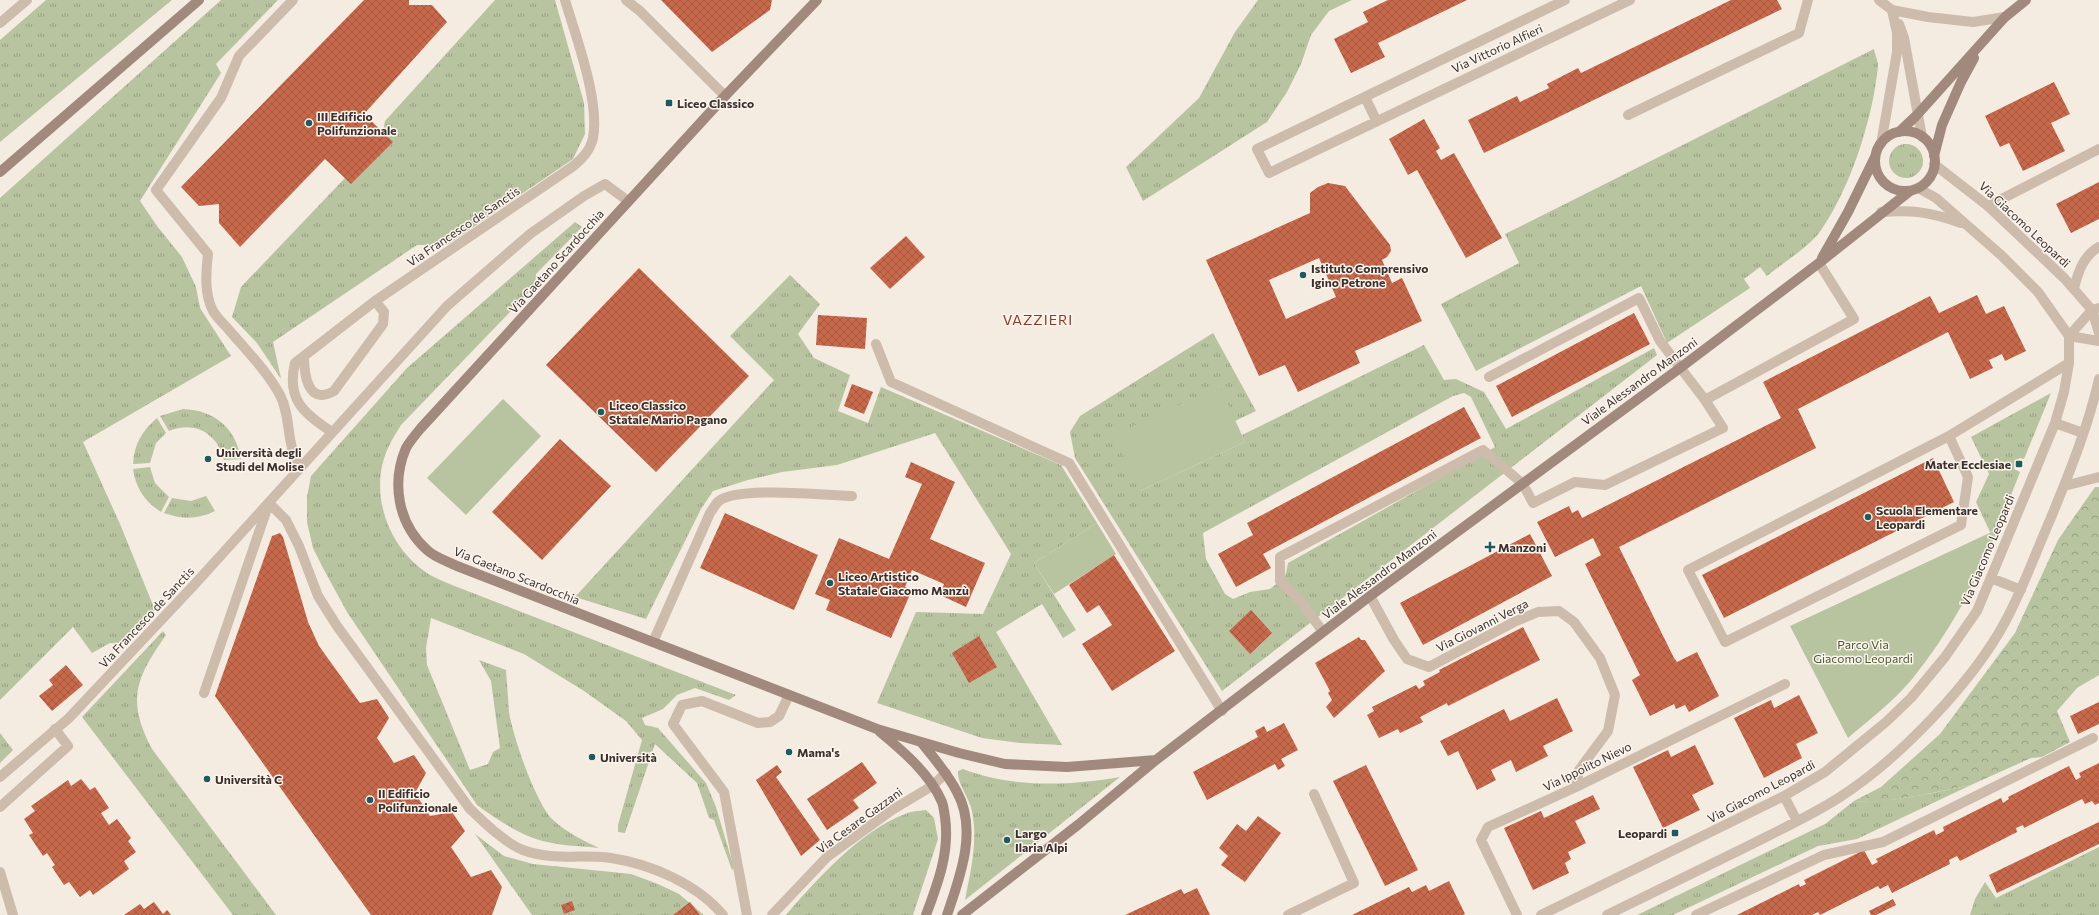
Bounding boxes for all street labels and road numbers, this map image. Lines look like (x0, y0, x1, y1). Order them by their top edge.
street label: Via Vittorio Alfieri (1449, 21, 1545, 75)
street label: Via Giacomo Leopardi (1977, 178, 2073, 270)
street label: Via Francesco de Sanctis (404, 183, 522, 269)
street label: Via Gaetano Scardocchia (506, 206, 606, 316)
street label: Viale Alessandro Manzoni (1578, 334, 1700, 428)
street label: Via Giacomo Leopardi (1957, 492, 2017, 608)
street label: Viale Alessandro Manzoni (1319, 526, 1439, 622)
street label: Via Gaetano Scardocchia (452, 543, 582, 607)
street label: Via Francesco de Sanctis (96, 564, 196, 670)
street label: Via Giovanni Verga (1434, 596, 1530, 654)
street label: Via Ippolito Nievo (1541, 739, 1633, 793)
street label: Via Giacomo Leopardi (1705, 757, 1817, 825)
street label: Via Cesare Gazzani (813, 784, 905, 856)

